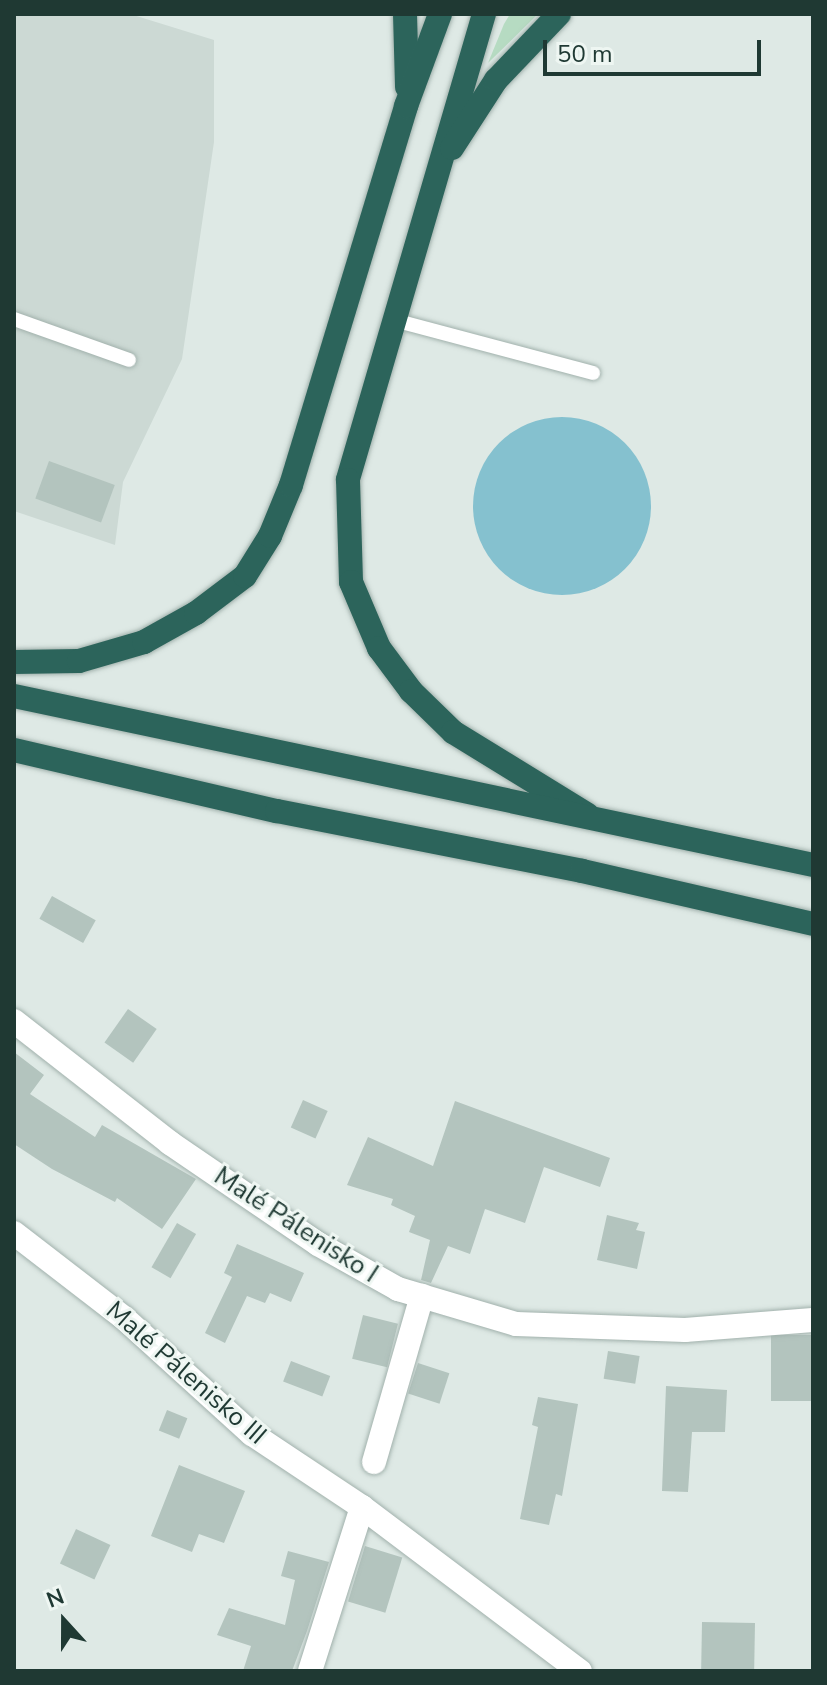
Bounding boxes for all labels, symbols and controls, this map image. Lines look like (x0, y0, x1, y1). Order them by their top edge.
scale bar (547, 24, 765, 74)
text: 50 m (557, 38, 613, 70)
street label: Malé Pálenisko I (208, 1160, 384, 1290)
street label: Malé Pálenisko III (99, 1295, 273, 1451)
north arrow (24, 1581, 104, 1661)
text: N (42, 1582, 68, 1616)

